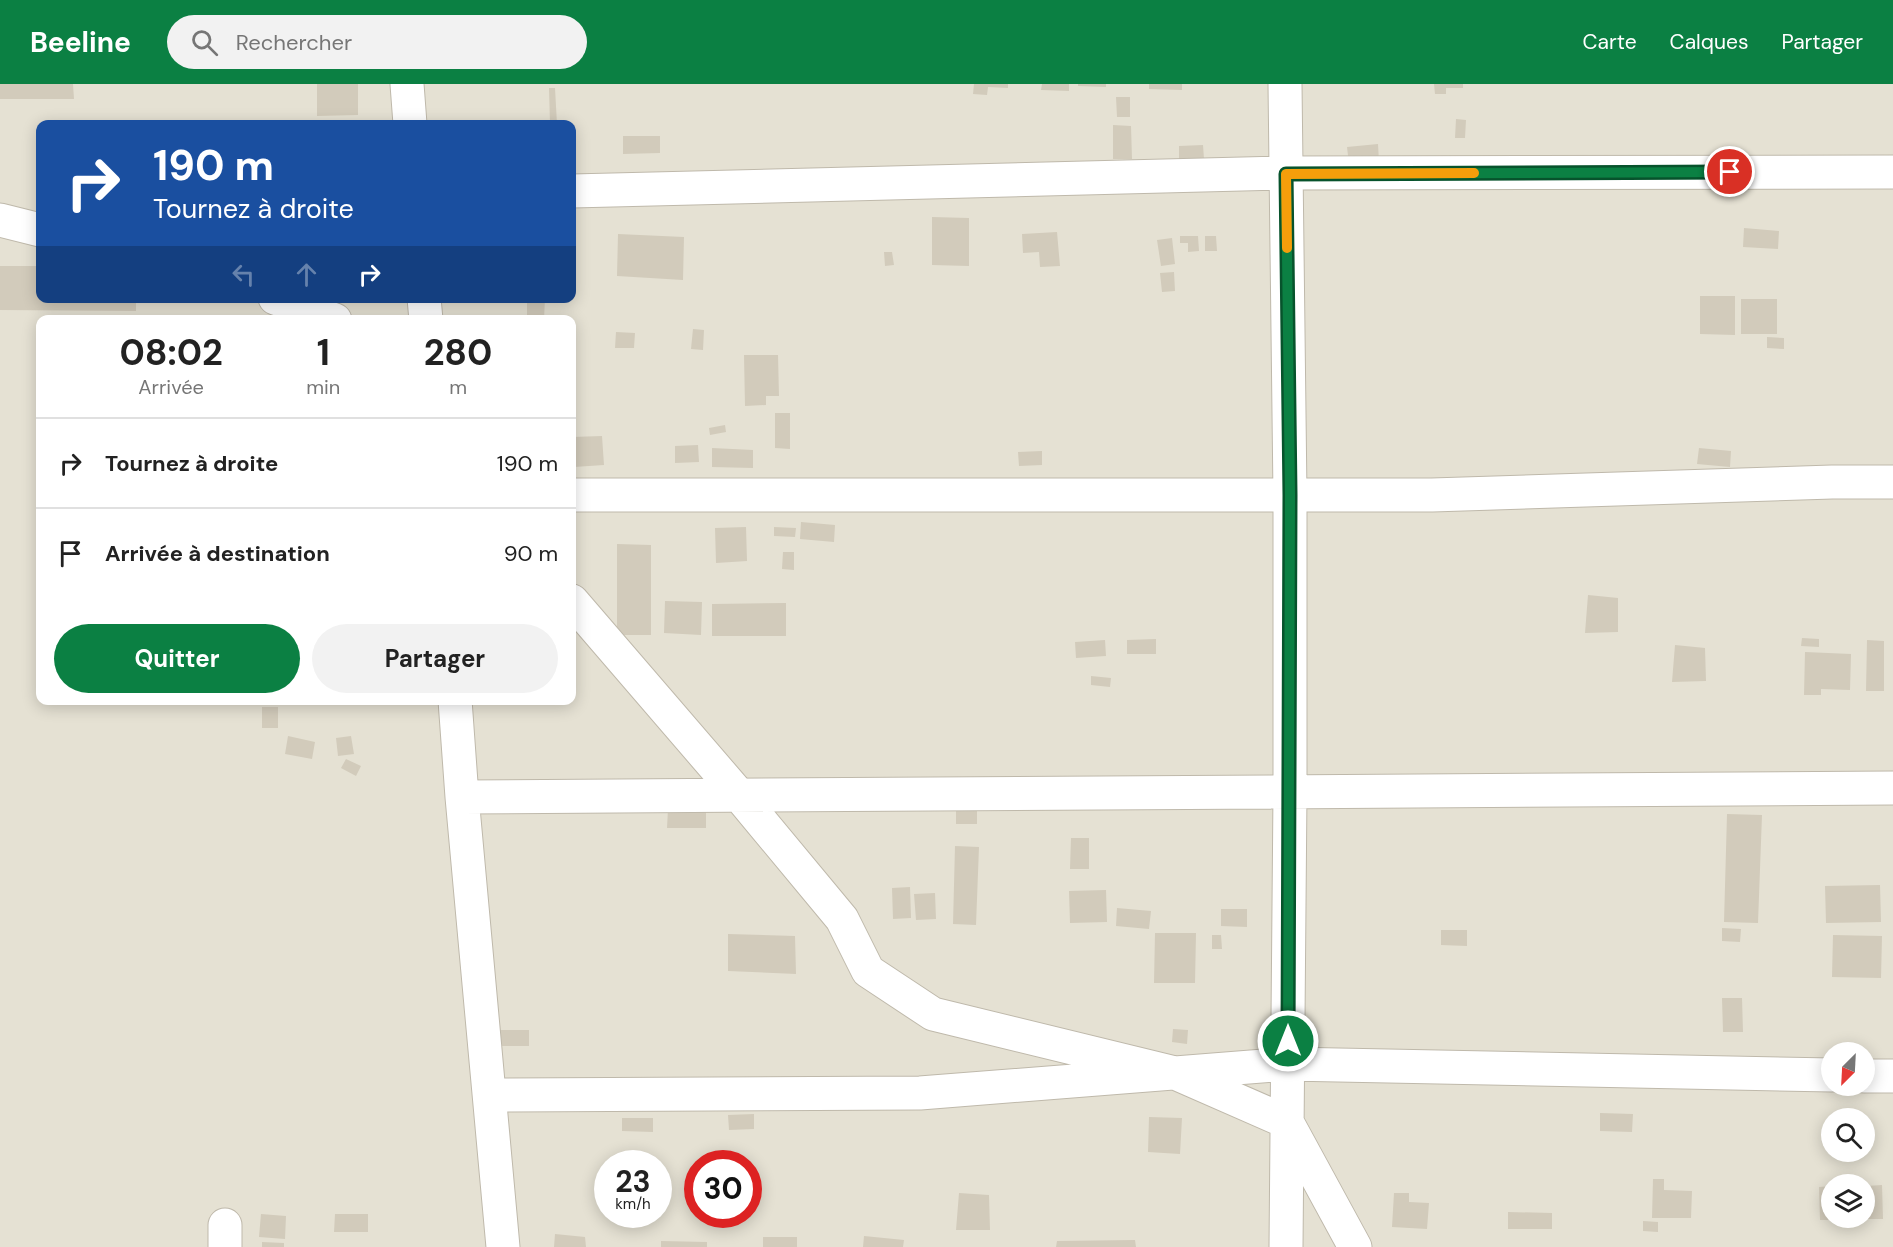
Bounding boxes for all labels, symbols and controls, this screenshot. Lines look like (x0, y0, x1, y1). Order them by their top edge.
search box (167, 15, 587, 69)
text: Beeline (30, 24, 131, 61)
icon: search (188, 26, 221, 59)
text: Rechercher (236, 28, 352, 57)
text: Carte (1582, 28, 1637, 56)
text: Calques (1670, 28, 1748, 56)
text: Partager (1781, 28, 1863, 56)
text: 190 m (153, 138, 274, 193)
icon: right (54, 144, 132, 222)
pin (1704, 146, 1755, 197)
icon: arrive (1713, 155, 1746, 188)
text: Tournez à droite (153, 191, 354, 226)
icon: left (227, 258, 260, 291)
icon: ahead (290, 258, 323, 291)
icon: right (353, 258, 386, 291)
text: 08:02 (119, 329, 223, 376)
text: 1 (317, 329, 330, 376)
text: 280 (424, 329, 492, 376)
text: Arrivée (138, 374, 204, 400)
text: min (306, 374, 340, 400)
text: m (449, 374, 467, 400)
icon: right (54, 447, 87, 480)
text: Tournez à droite (105, 449, 278, 478)
text: 190 m (497, 449, 558, 478)
icon: arrive (54, 537, 87, 570)
text: Arrivée à destination (105, 539, 330, 568)
text: 90 m (504, 539, 558, 568)
button: Quitter (54, 624, 300, 693)
button: Partager (312, 624, 558, 693)
position arrow (1256, 1009, 1320, 1073)
north arrow (1821, 1042, 1875, 1096)
map controls (1821, 1042, 1875, 1228)
button: search (1821, 1108, 1875, 1162)
speed limit sign: 30 (684, 1150, 762, 1228)
text: 23 (615, 1162, 651, 1201)
button: layers (1821, 1174, 1875, 1228)
text: km/h (615, 1194, 651, 1214)

